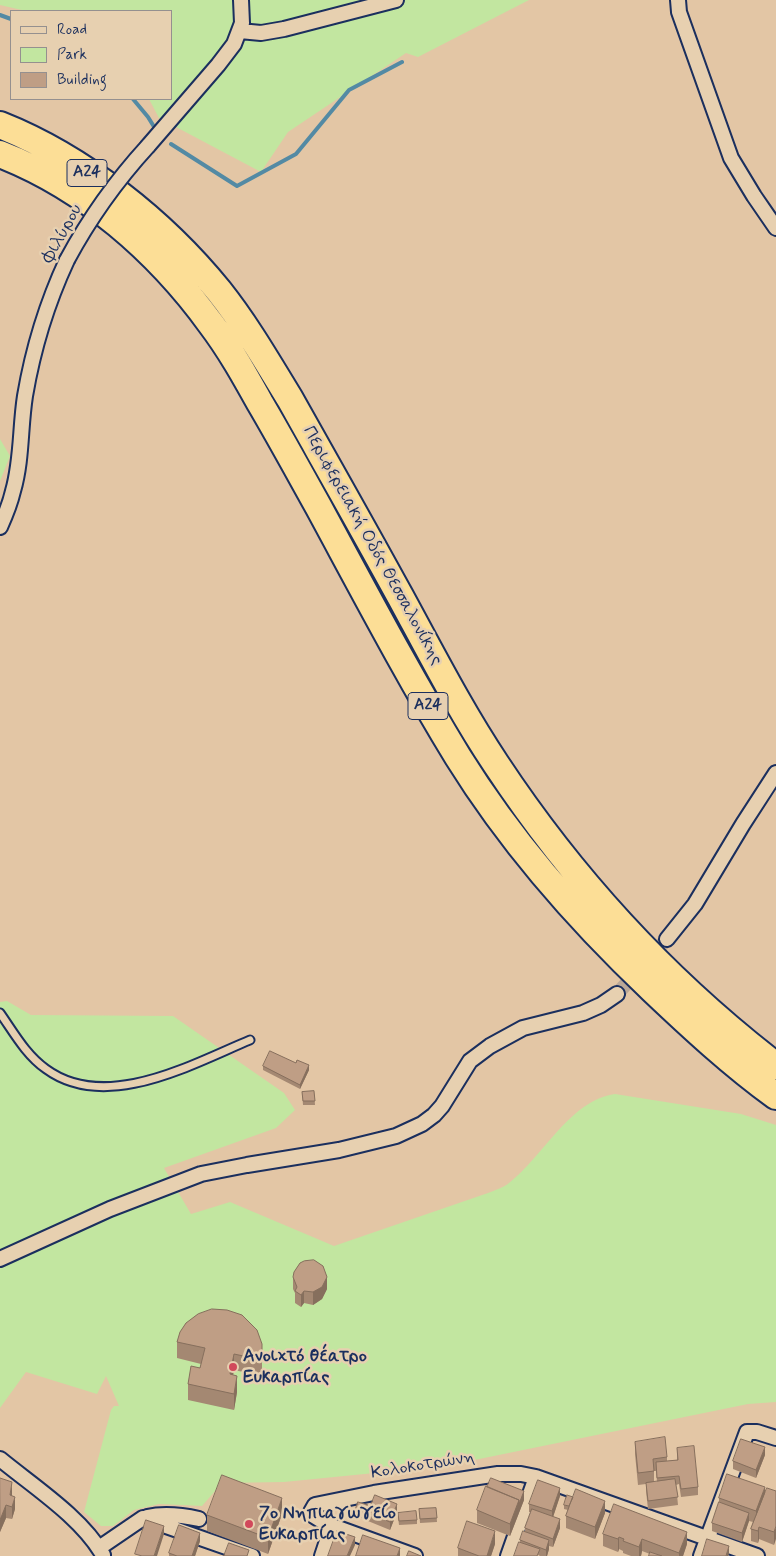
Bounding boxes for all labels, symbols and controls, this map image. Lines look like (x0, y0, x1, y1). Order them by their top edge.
legend (10, 10, 172, 100)
text: Road (57, 20, 87, 40)
text: Park (57, 45, 87, 65)
text: Building (57, 70, 107, 90)
road number: Α24 (67, 160, 107, 187)
street label: Φιλύρου (38, 201, 88, 267)
street label: Περιφερειακή Οδός Θεσσαλονίκης (297, 423, 447, 669)
road number: Α24 (408, 692, 448, 719)
place label: Ανοιχτό θέατρο Ευκαρπίας (243, 1346, 367, 1388)
marker: Ανοιχτό θέατρο Ευκαρπίας (227, 1361, 239, 1373)
street label: Κολοκοτρώνη (370, 1447, 476, 1485)
place label: 7ο Νηπιαγωγείο Ευκαρπίας (259, 1503, 396, 1546)
marker: 7ο Νηπιαγωγείο Ευκαρπίας (243, 1518, 255, 1530)

